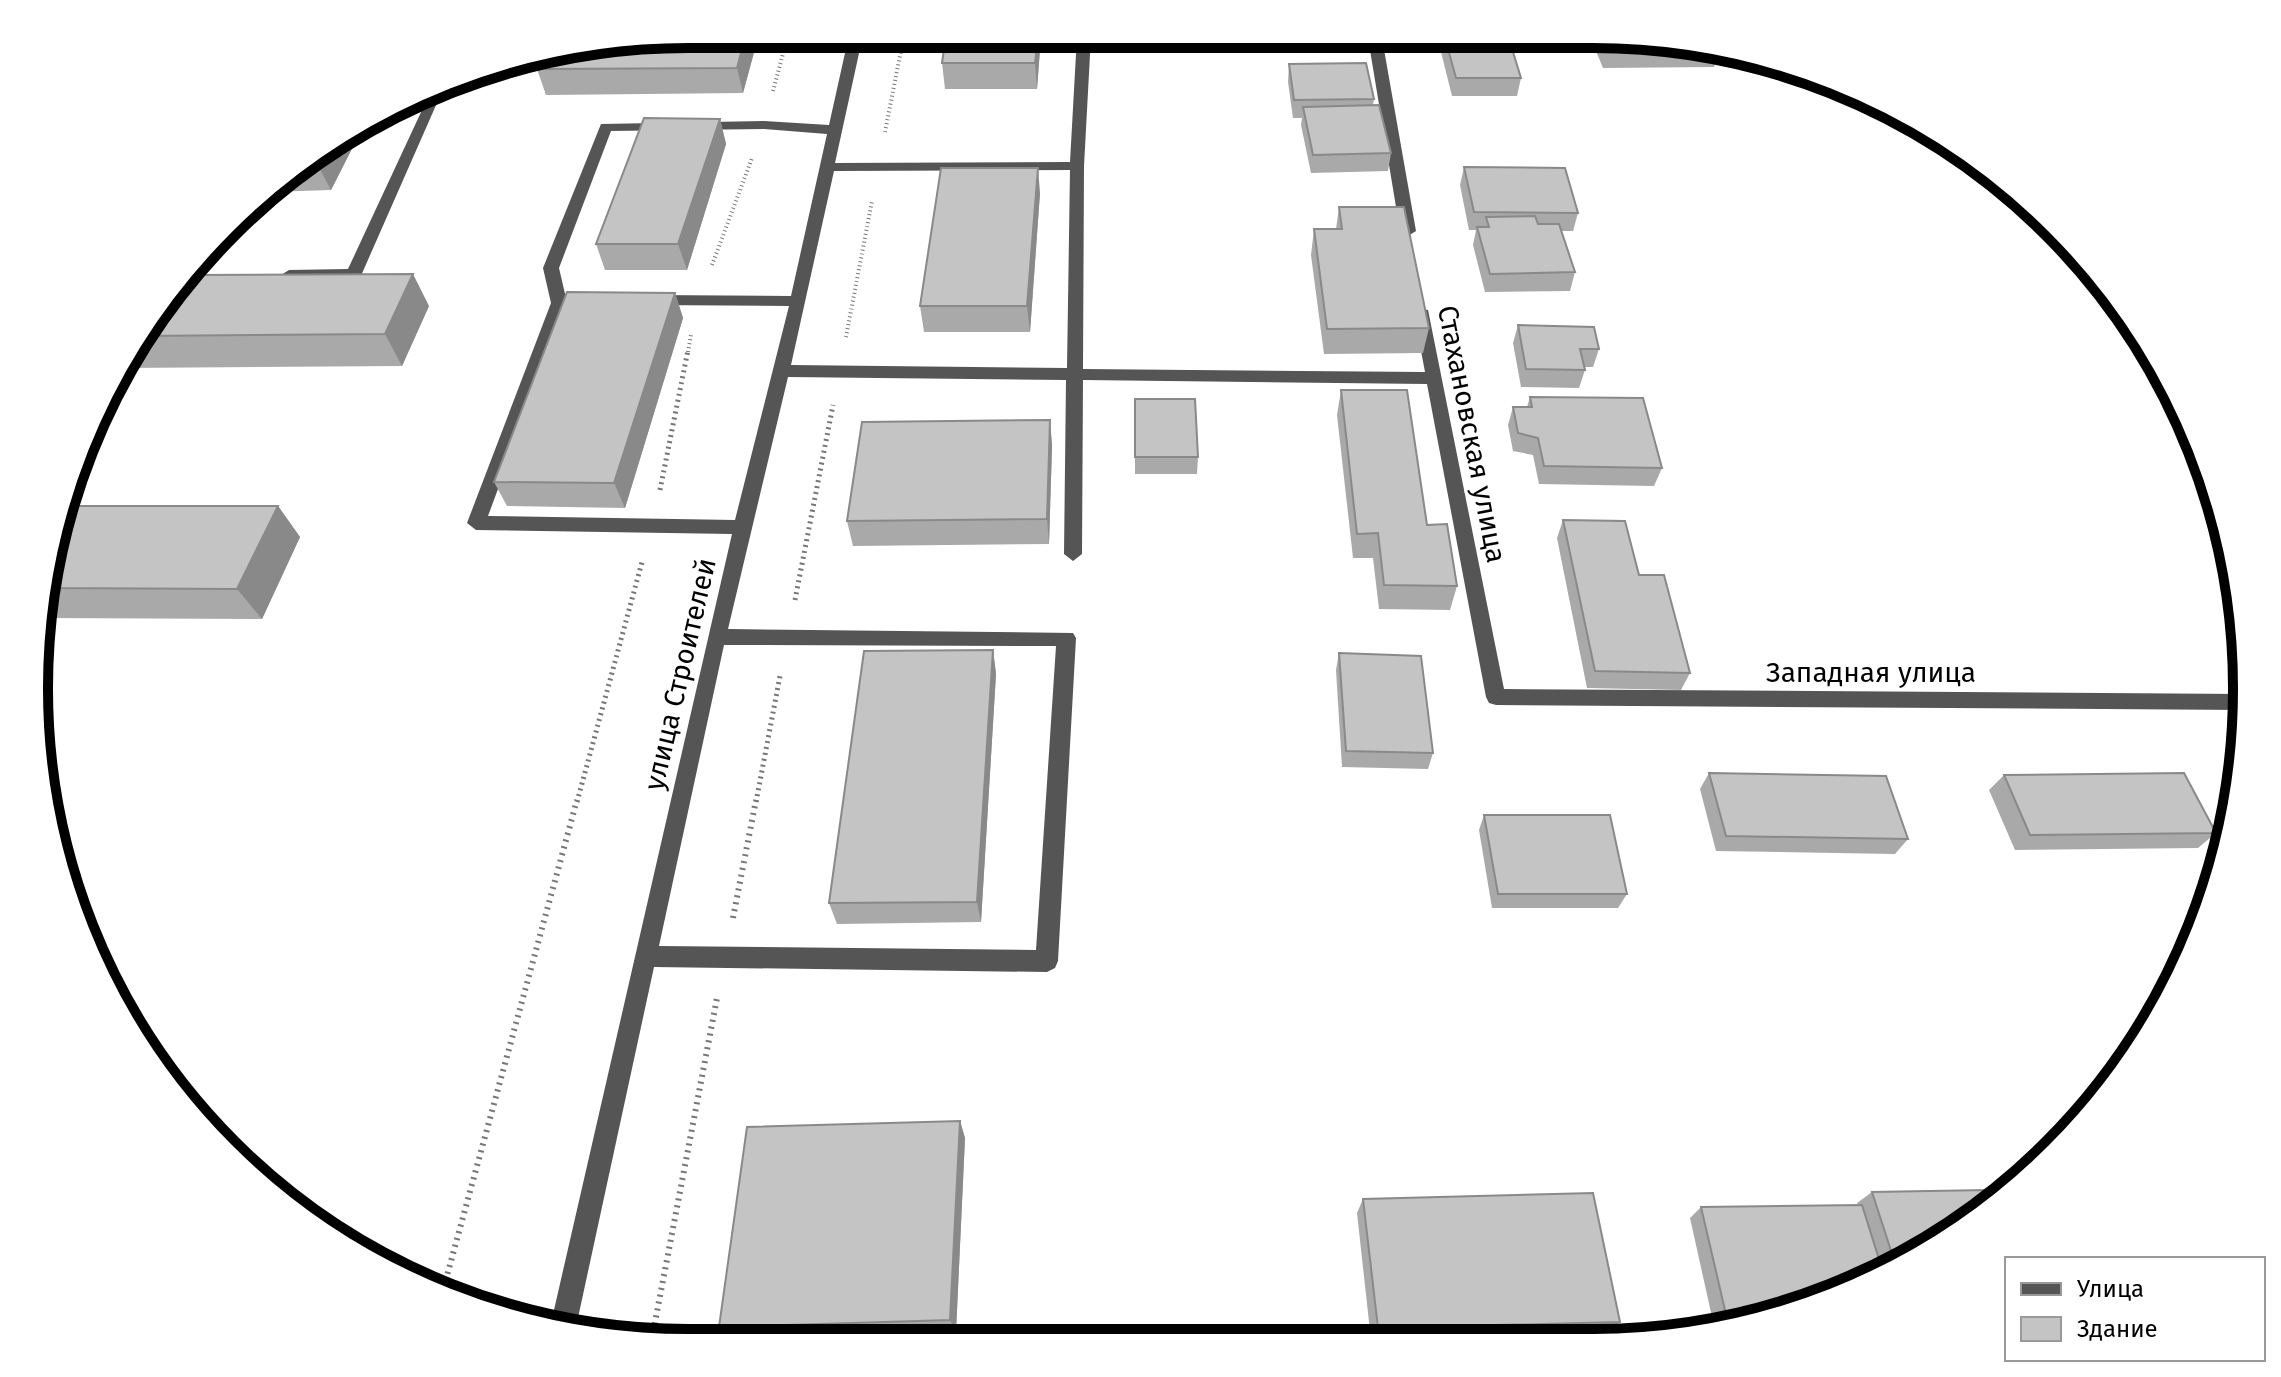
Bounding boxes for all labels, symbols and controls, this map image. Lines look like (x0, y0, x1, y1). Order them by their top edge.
street label: Стахановская улица (1431, 302, 1513, 566)
street label: улица Строителей (637, 555, 723, 793)
street label: Западная улица (1766, 656, 1976, 689)
legend (2005, 1257, 2265, 1361)
text: Улица (2077, 1275, 2144, 1303)
text: Здание (2077, 1315, 2158, 1343)

